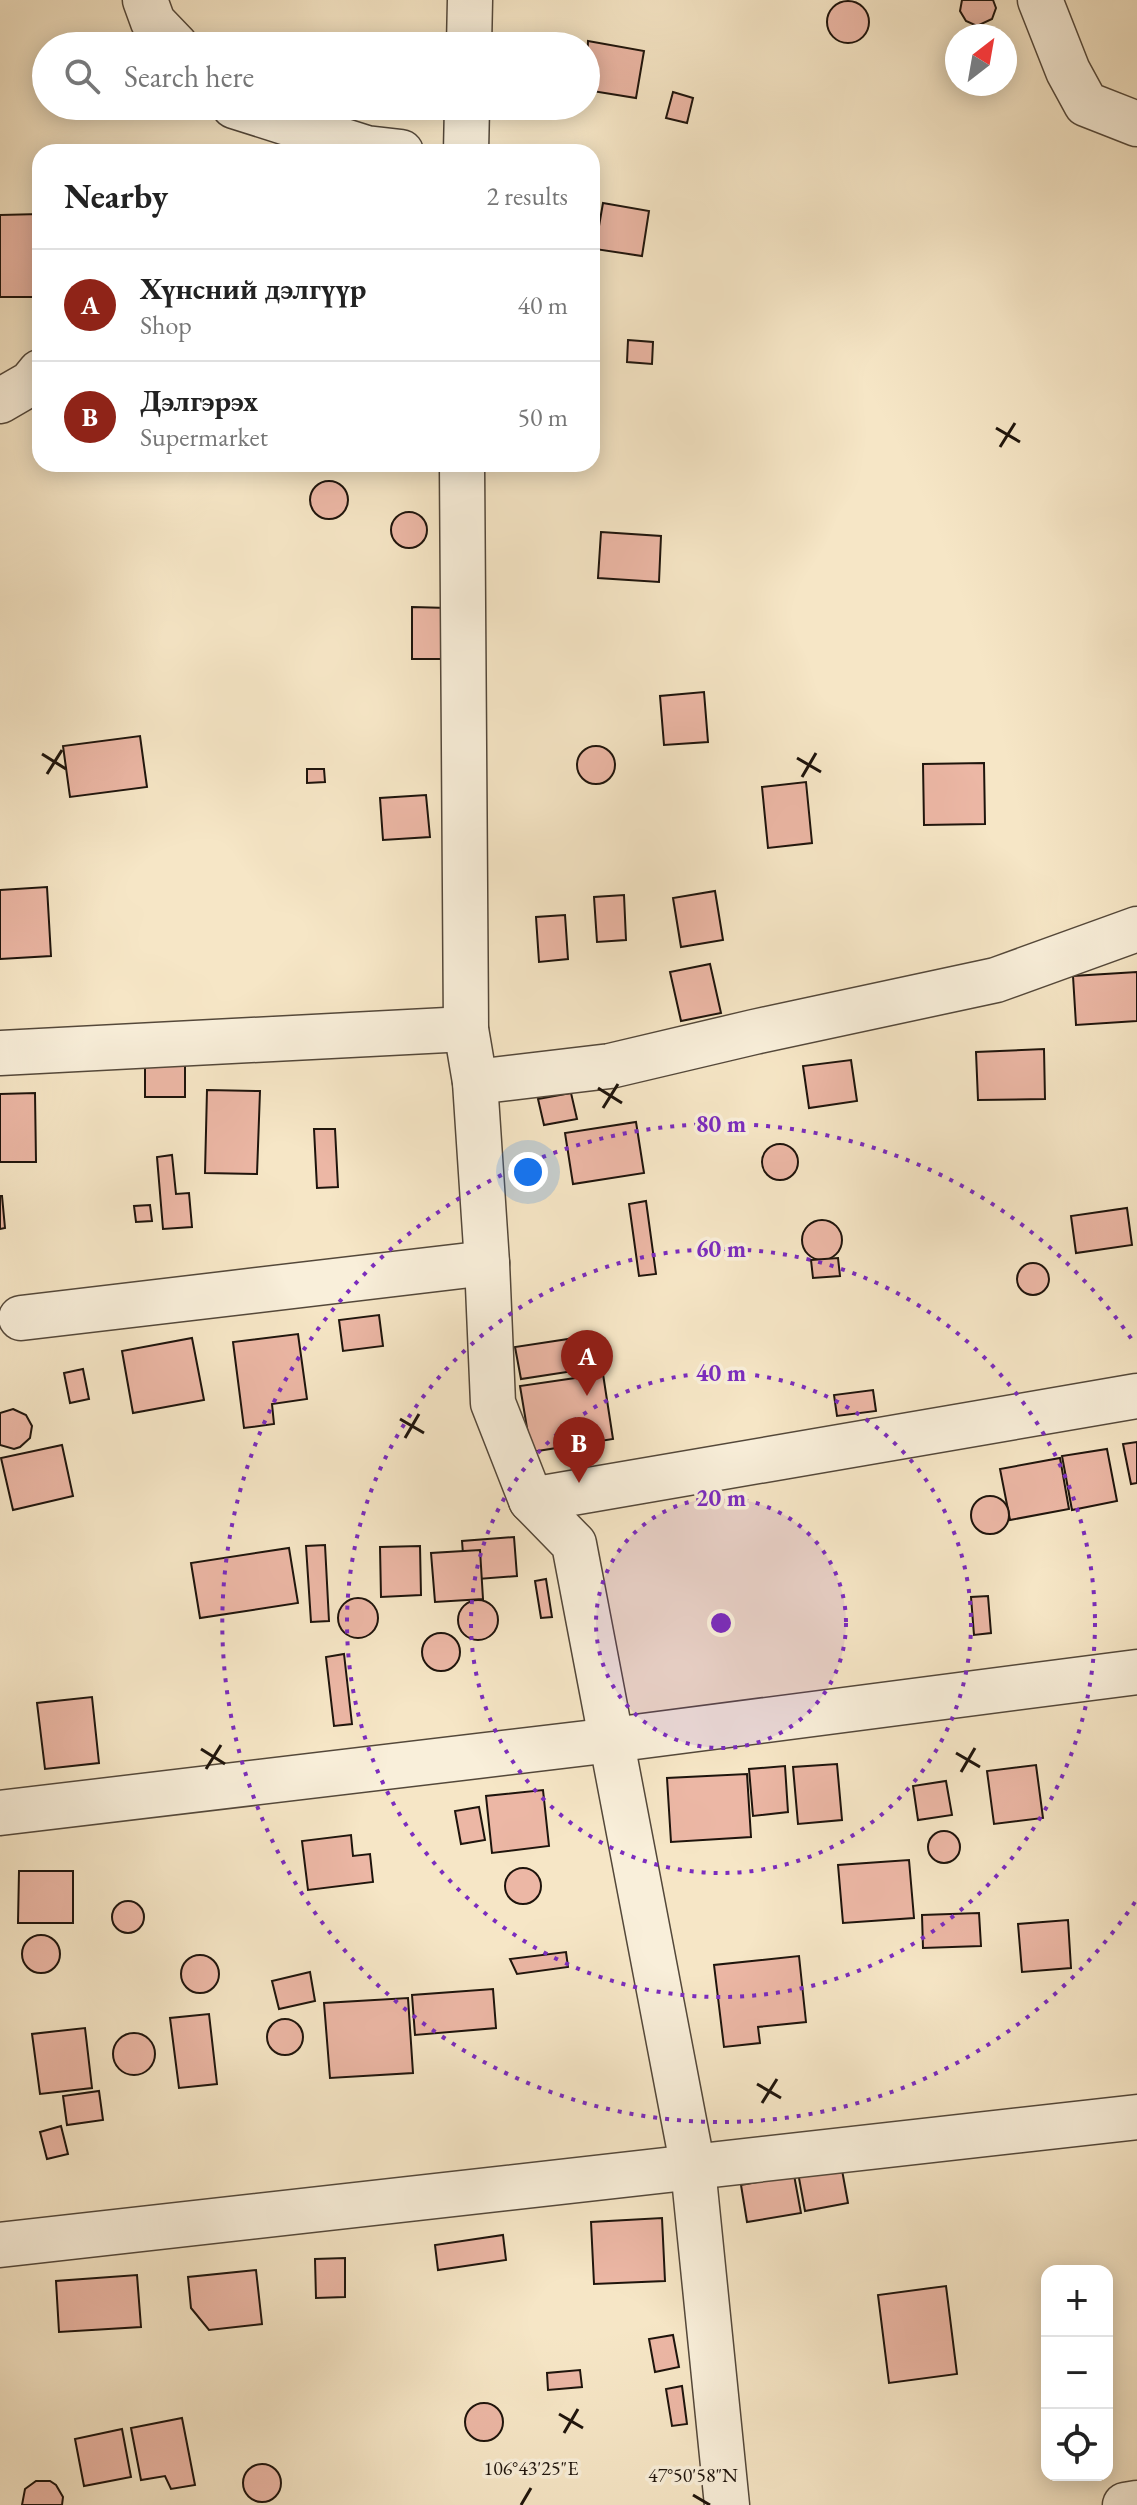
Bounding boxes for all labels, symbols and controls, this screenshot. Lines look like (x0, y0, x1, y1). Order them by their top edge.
north arrow (945, 24, 1017, 96)
search box (32, 32, 600, 120)
icon: search (60, 54, 104, 98)
text: Search here (124, 57, 254, 96)
text: Nearby (64, 174, 168, 218)
text: 2 results (487, 179, 568, 213)
text: Хүнсний дэлгүүр (140, 269, 366, 308)
text: A (81, 288, 99, 322)
text: 40 m (518, 288, 568, 322)
text: Shop (140, 308, 192, 342)
text: Дэлгэрэх (140, 381, 258, 420)
text: B (82, 400, 98, 434)
text: 50 m (518, 400, 568, 434)
text: Supermarket (140, 420, 268, 454)
text: 80 m (696, 1108, 746, 1139)
your location (508, 1152, 548, 1192)
text: 60 m (696, 1233, 746, 1264)
pin: A (561, 1330, 613, 1396)
text: 40 m (696, 1357, 746, 1388)
pin: B (553, 1417, 605, 1483)
text: 20 m (696, 1482, 746, 1513)
centre of rings (707, 1609, 735, 1637)
map controls (1041, 2265, 1113, 2481)
button: + (1041, 2265, 1113, 2337)
button: − (1041, 2337, 1113, 2409)
button: locate (1041, 2409, 1113, 2481)
text: 106°43'25"E (484, 2455, 578, 2481)
text: 47°50'58"N (648, 2462, 738, 2488)

